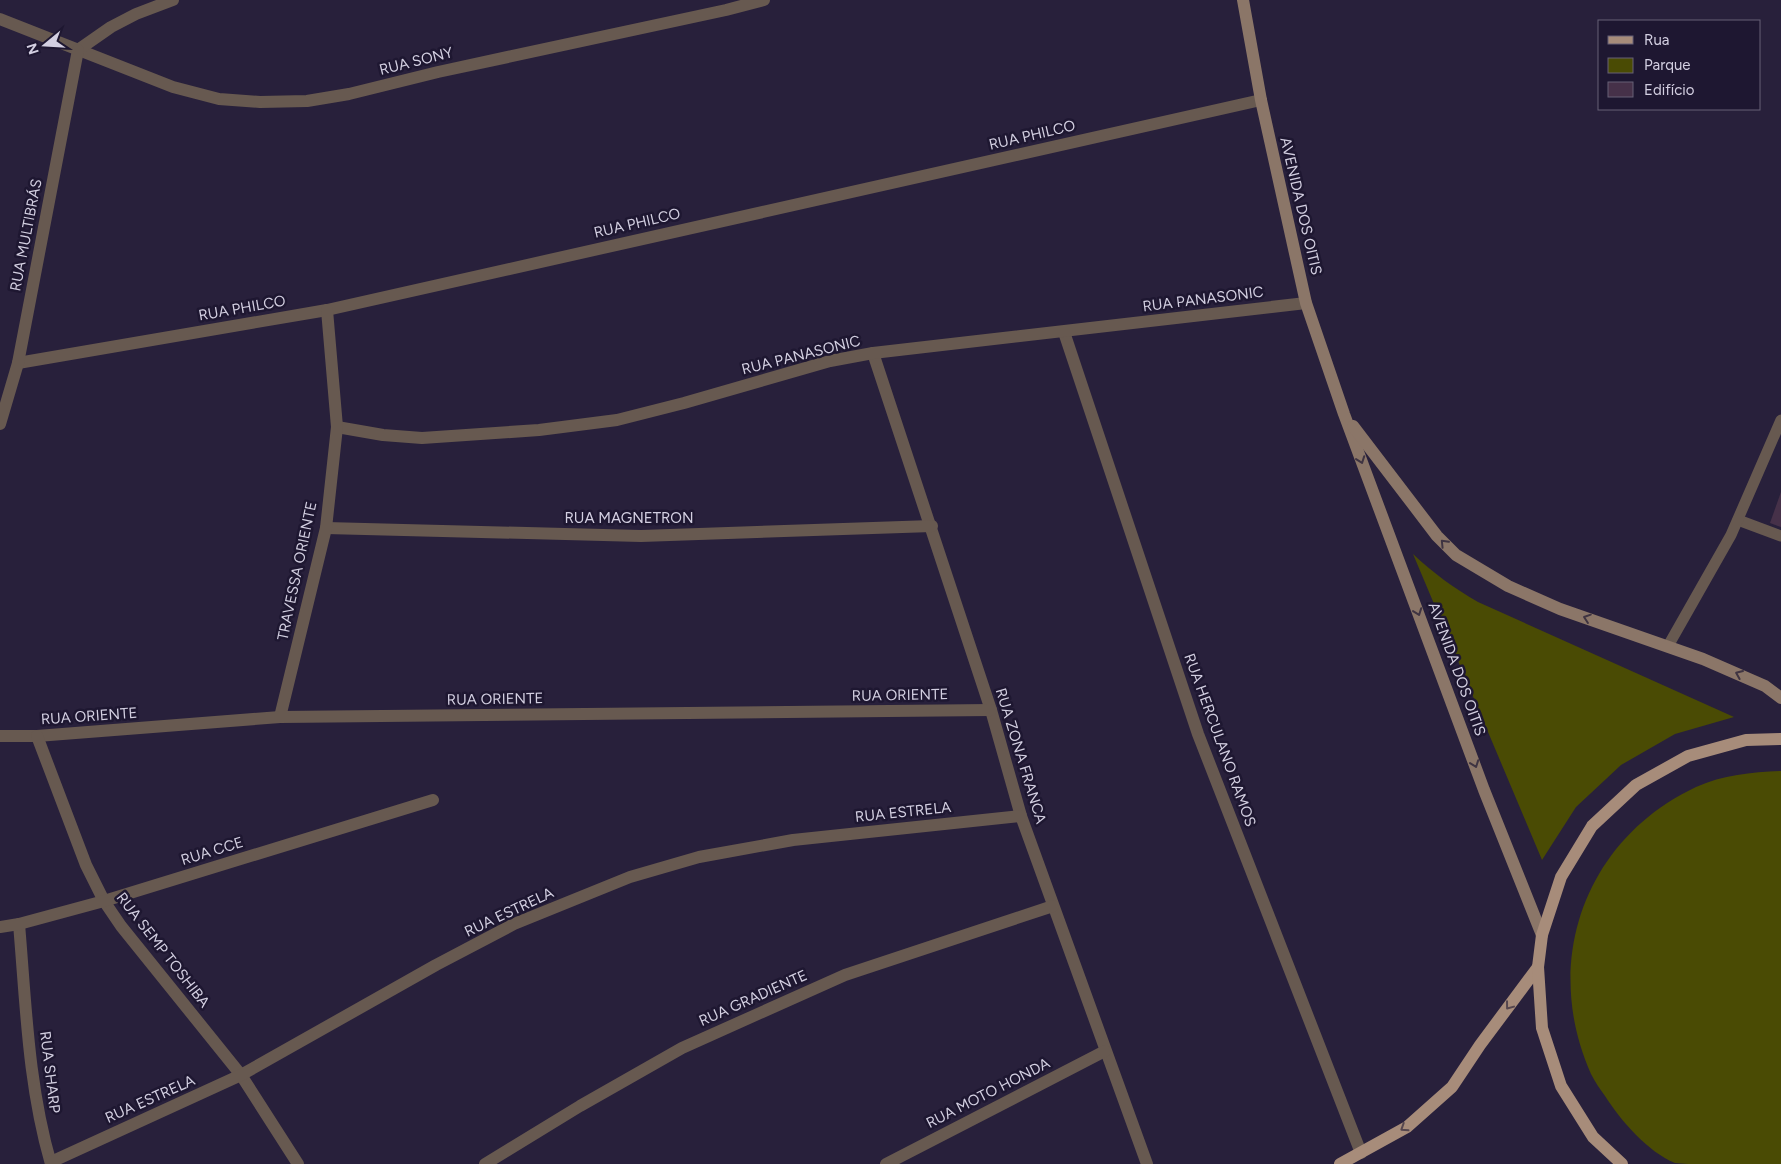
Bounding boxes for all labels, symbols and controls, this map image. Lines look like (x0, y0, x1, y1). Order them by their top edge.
north arrow (20, 20, 70, 70)
legend (1598, 20, 1761, 110)
text: Rua (1644, 31, 1669, 49)
text: N (23, 41, 43, 57)
street label: RUA SONY (377, 43, 455, 79)
text: Parque (1644, 56, 1691, 74)
text: Edifício (1644, 81, 1695, 99)
street label: RUA PHILCO (987, 116, 1077, 154)
street label: AVENIDA DOS OITIS (1276, 135, 1326, 277)
street label: RUA MULTIBRÁS (6, 177, 46, 293)
street label: RUA PHILCO (592, 204, 682, 242)
street label: RUA PANASONIC (1141, 283, 1265, 315)
street label: RUA PHILCO (197, 291, 287, 325)
street label: RUA PANASONIC (740, 331, 862, 378)
one-way arrow (1355, 455, 1365, 464)
street label: TRAVESSA ORIENTE (273, 500, 321, 642)
street label: RUA MAGNETRON (564, 509, 694, 527)
one-way arrow (1441, 540, 1450, 549)
street label: AVENIDA DOS OITIS (1424, 600, 1490, 738)
one-way arrow (1412, 607, 1422, 616)
one-way arrow (1583, 614, 1591, 624)
street label: RUA HERCULANO RAMOS (1180, 651, 1260, 829)
one-way arrow (1735, 670, 1744, 681)
street label: RUA ORIENTE (852, 685, 948, 705)
street label: RUA ZONA FRANCA (992, 686, 1050, 826)
street label: RUA ORIENTE (447, 689, 543, 709)
street label: RUA ORIENTE (40, 704, 138, 728)
one-way arrow (1469, 760, 1479, 768)
street label: RUA ESTRELA (854, 798, 952, 826)
street label: RUA CCE (179, 833, 245, 869)
street label: RUA ESTRELA (461, 883, 557, 941)
street label: RUA SEMP TOSHIBA (113, 889, 213, 1011)
street label: RUA GRADIENTE (696, 966, 810, 1030)
one-way arrow (1506, 1001, 1515, 1010)
street label: RUA SHARP (36, 1030, 64, 1114)
street label: RUA MOTO HONDA (923, 1054, 1053, 1132)
street label: RUA ESTRELA (102, 1071, 198, 1127)
one-way arrow (1400, 1122, 1409, 1132)

